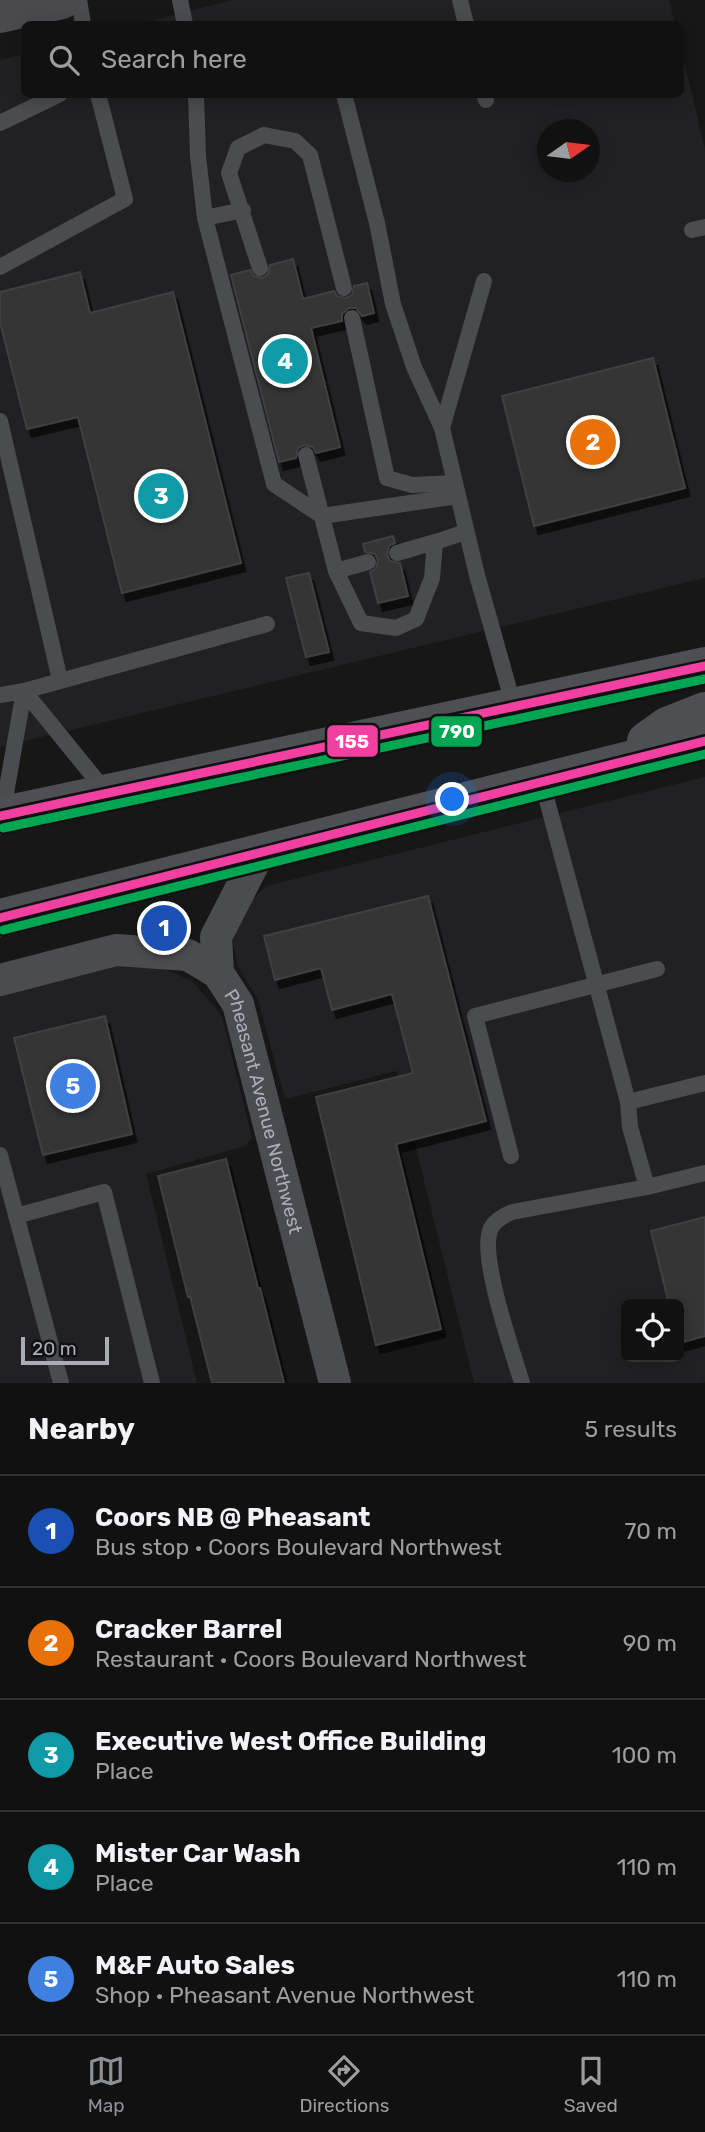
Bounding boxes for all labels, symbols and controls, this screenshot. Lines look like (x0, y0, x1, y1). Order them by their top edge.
search box (21, 21, 684, 98)
icon: search (45, 41, 83, 79)
text: Search here (101, 44, 247, 75)
north arrow (537, 119, 600, 182)
pin: 4 (262, 335, 308, 387)
pin: 2 (570, 416, 616, 468)
pin: 3 (138, 470, 184, 522)
line badge: 790 (430, 715, 483, 748)
text: 790 (439, 720, 475, 743)
line badge: 155 (326, 724, 379, 758)
text: 155 (335, 730, 369, 753)
your location (435, 782, 469, 816)
pin: 1 (141, 902, 187, 954)
street label: Pheasant Avenue Northwest (219, 985, 307, 1237)
pin: 5 (50, 1060, 96, 1112)
map controls (621, 1299, 684, 1362)
button: locate (621, 1299, 684, 1362)
scale bar (21, 1334, 108, 1366)
text: 20 m (32, 1337, 77, 1360)
text: Nearby (28, 1411, 135, 1447)
text: 5 results (584, 1415, 677, 1443)
text: Coors NB @ Pheasant (95, 1502, 370, 1533)
text: 1 (45, 1517, 57, 1545)
text: 70 m (625, 1517, 677, 1545)
text: Bus stop · Coors Boulevard Northwest (95, 1533, 502, 1561)
text: Cracker Barrel (95, 1614, 282, 1645)
text: 2 (44, 1629, 58, 1657)
text: 90 m (623, 1629, 677, 1657)
text: Restaurant · Coors Boulevard Northwest (95, 1645, 527, 1673)
text: Executive West Office Building (95, 1726, 486, 1757)
text: 3 (43, 1741, 59, 1769)
text: 100 m (612, 1741, 677, 1769)
text: Place (95, 1757, 154, 1785)
text: Mister Car Wash (95, 1838, 301, 1869)
text: 4 (43, 1853, 59, 1881)
text: 110 m (617, 1853, 677, 1881)
text: Place (95, 1869, 154, 1897)
text: M&F Auto Sales (95, 1950, 295, 1981)
text: 5 (44, 1965, 58, 1993)
text: 110 m (617, 1965, 677, 1993)
text: Shop · Pheasant Avenue Northwest (95, 1981, 474, 2009)
tab: Map (87, 2052, 125, 2117)
tab: Directions (299, 2052, 389, 2117)
tab: Saved (564, 2052, 618, 2117)

